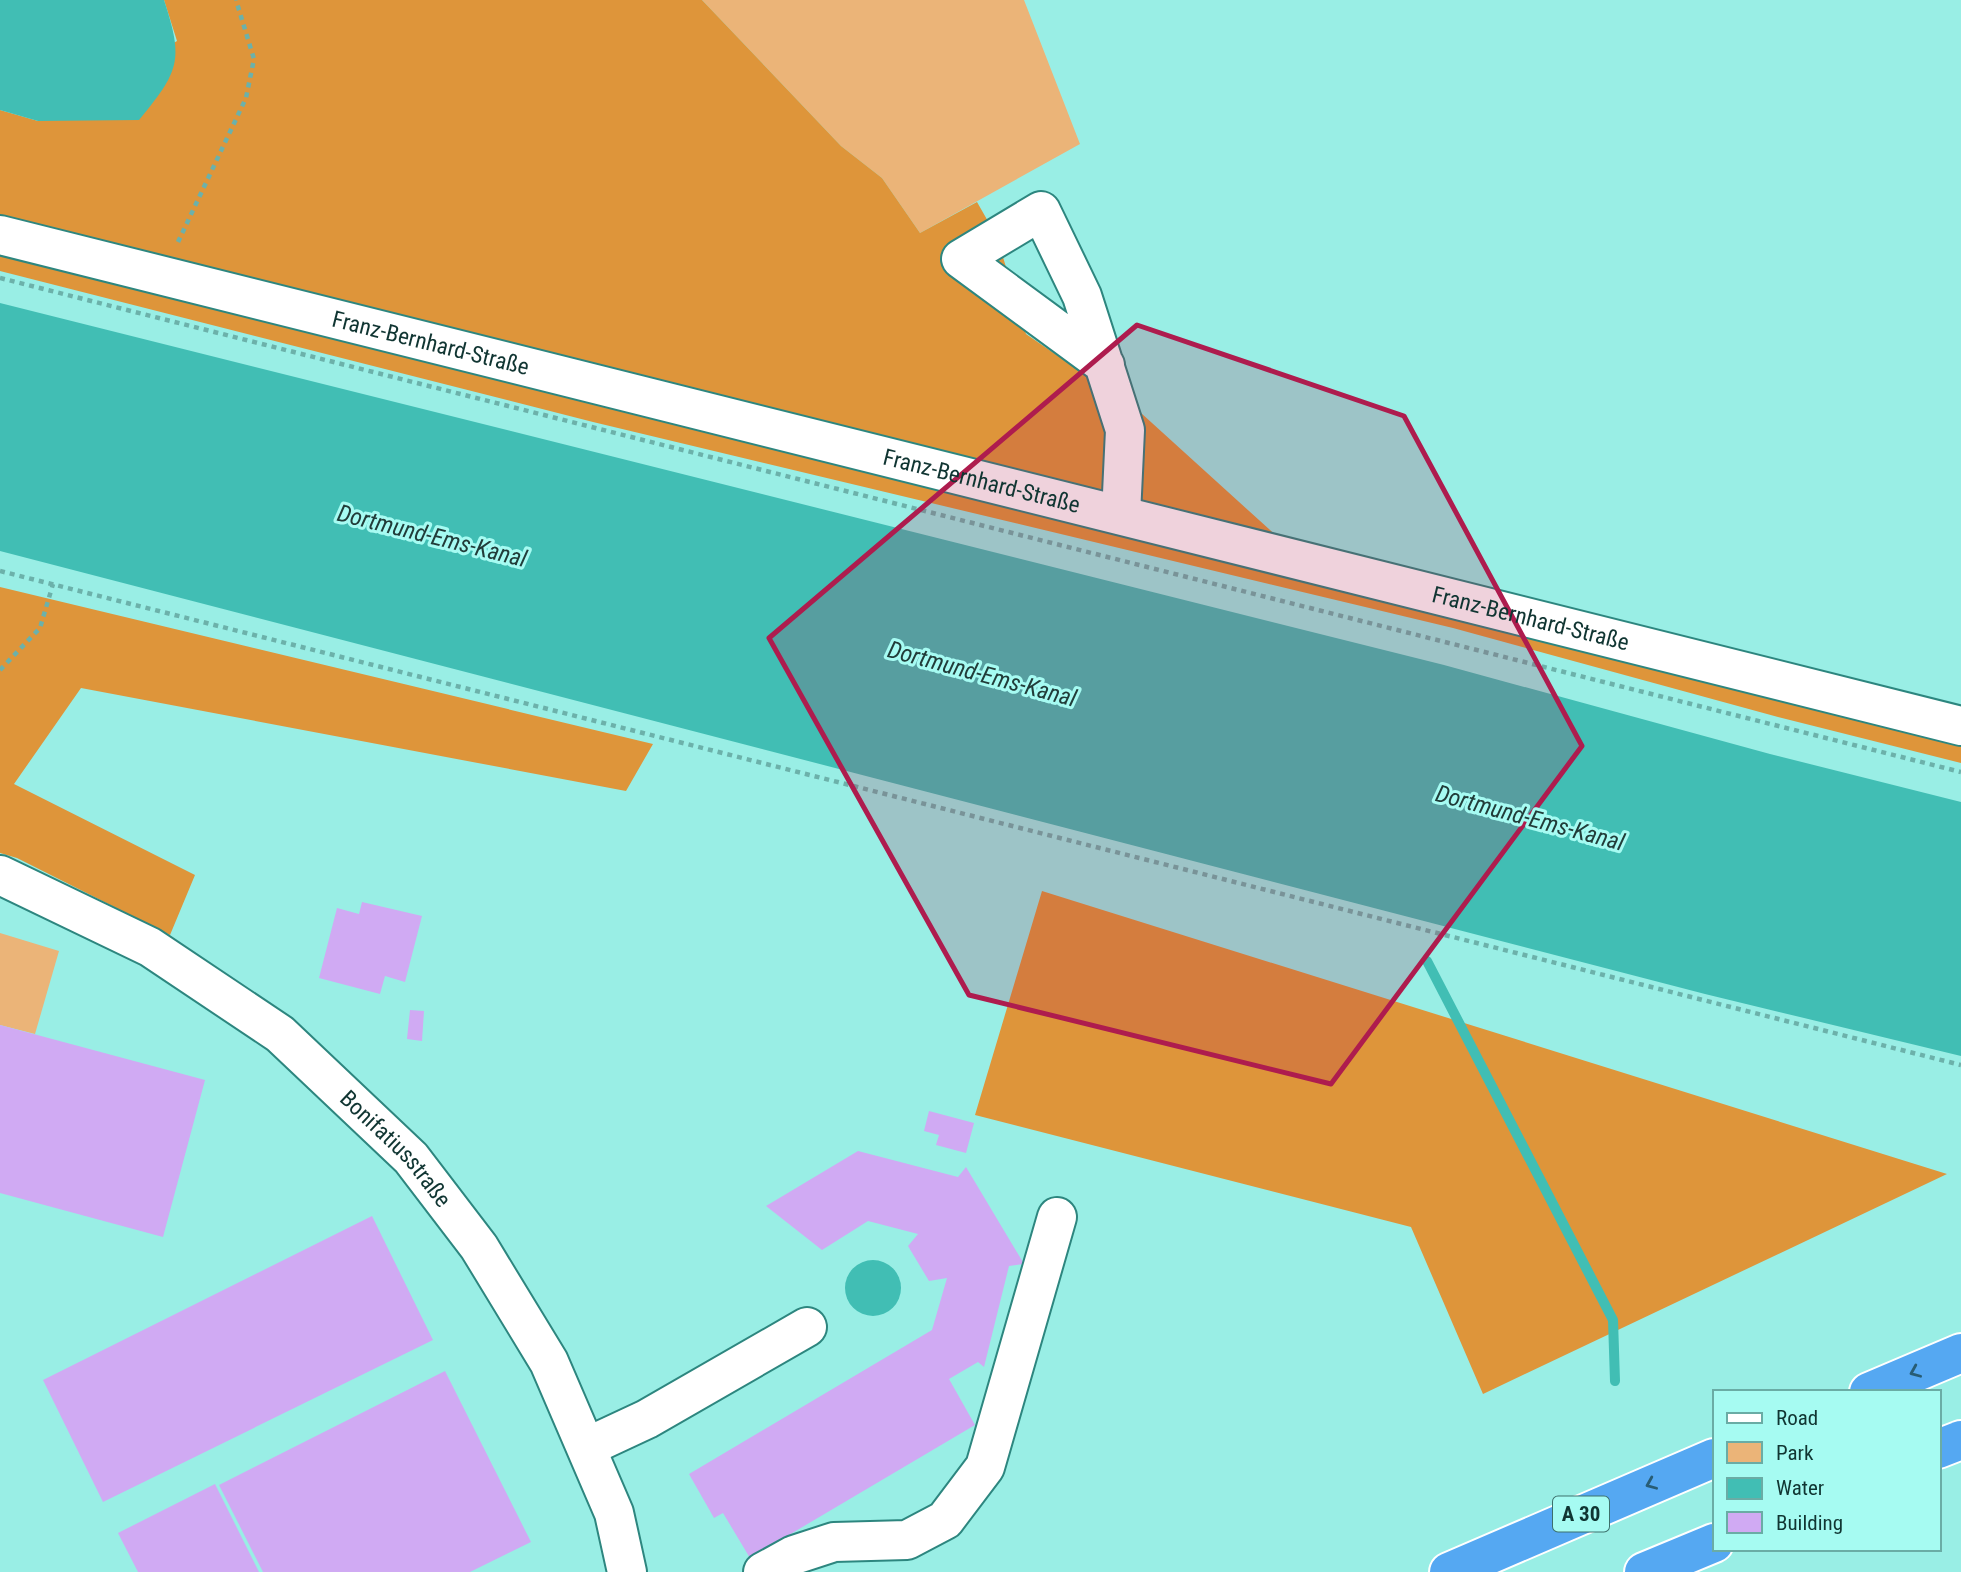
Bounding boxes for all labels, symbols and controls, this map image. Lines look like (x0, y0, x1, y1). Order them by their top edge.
street label: Franz-Bernhard-Straße (329, 306, 532, 381)
street label: Franz-Bernhard-Straße (880, 444, 1083, 519)
water label: Dortmund-Ems-Kanal (334, 499, 530, 573)
street label: Franz-Bernhard-Straße (1429, 581, 1632, 656)
water label: Dortmund-Ems-Kanal (885, 635, 1080, 713)
water label: Dortmund-Ems-Kanal (1433, 779, 1628, 857)
street label: Bonifatiusstraße (334, 1085, 457, 1213)
one-way arrow (1910, 1364, 1922, 1378)
legend (1713, 1390, 1940, 1551)
text: Road (1776, 1406, 1818, 1430)
text: Park (1776, 1441, 1814, 1465)
one-way arrow (1646, 1476, 1659, 1490)
text: Water (1776, 1476, 1824, 1500)
road number: A 30 (1553, 1496, 1609, 1532)
text: Building (1776, 1511, 1843, 1535)

